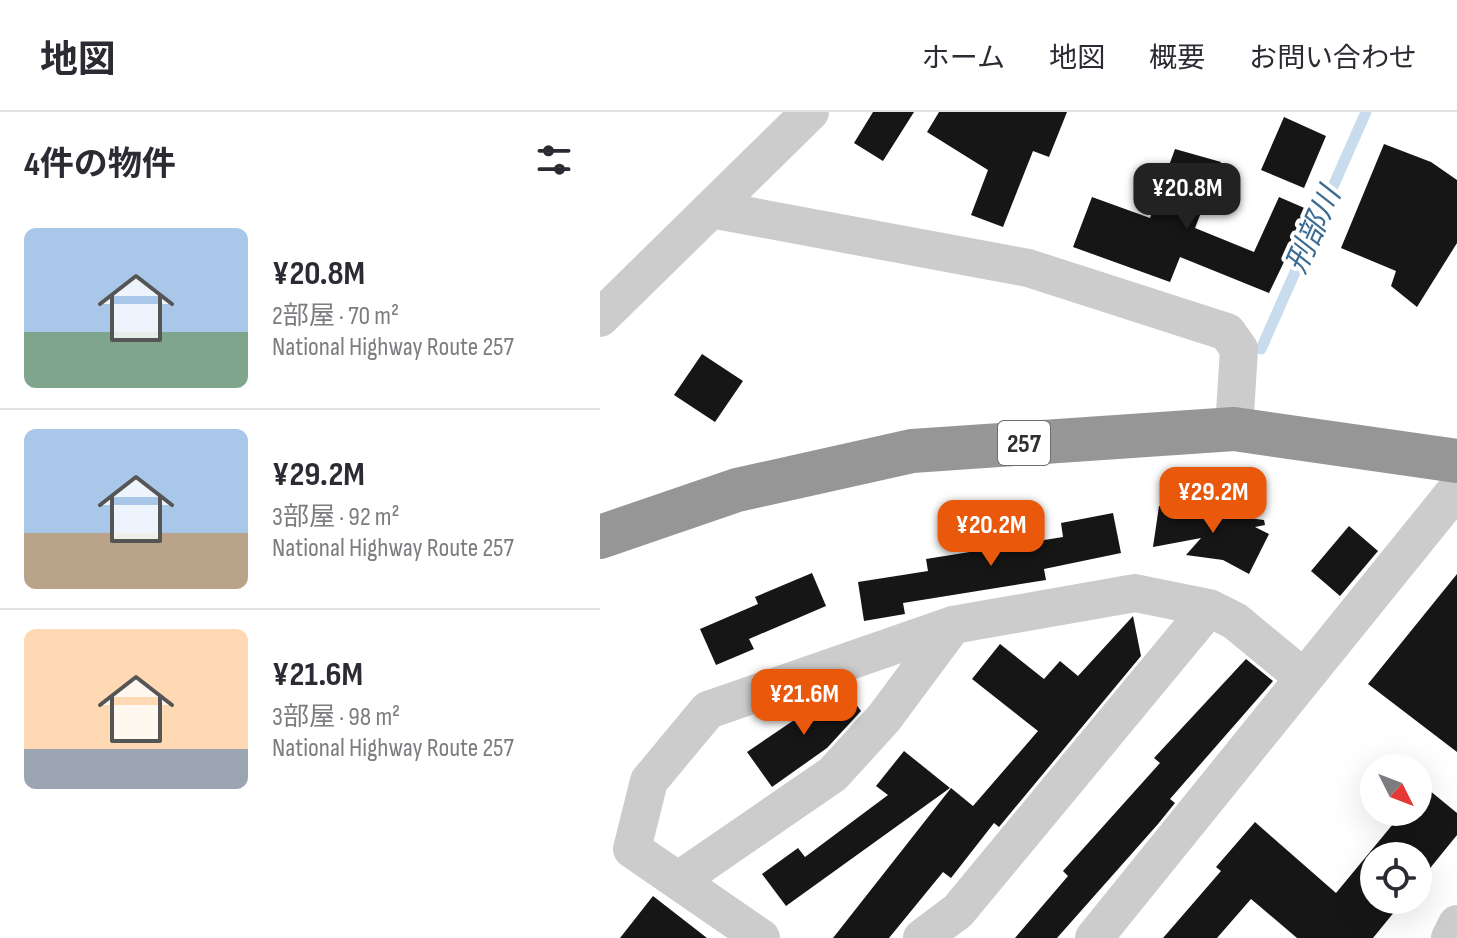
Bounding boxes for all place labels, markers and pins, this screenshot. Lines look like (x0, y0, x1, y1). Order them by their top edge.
pin: ¥20.8M (1122, 163, 1252, 231)
pin: ¥29.2M (1148, 467, 1278, 535)
pin: ¥20.2M (926, 500, 1056, 568)
pin: ¥21.6M (739, 669, 869, 737)

